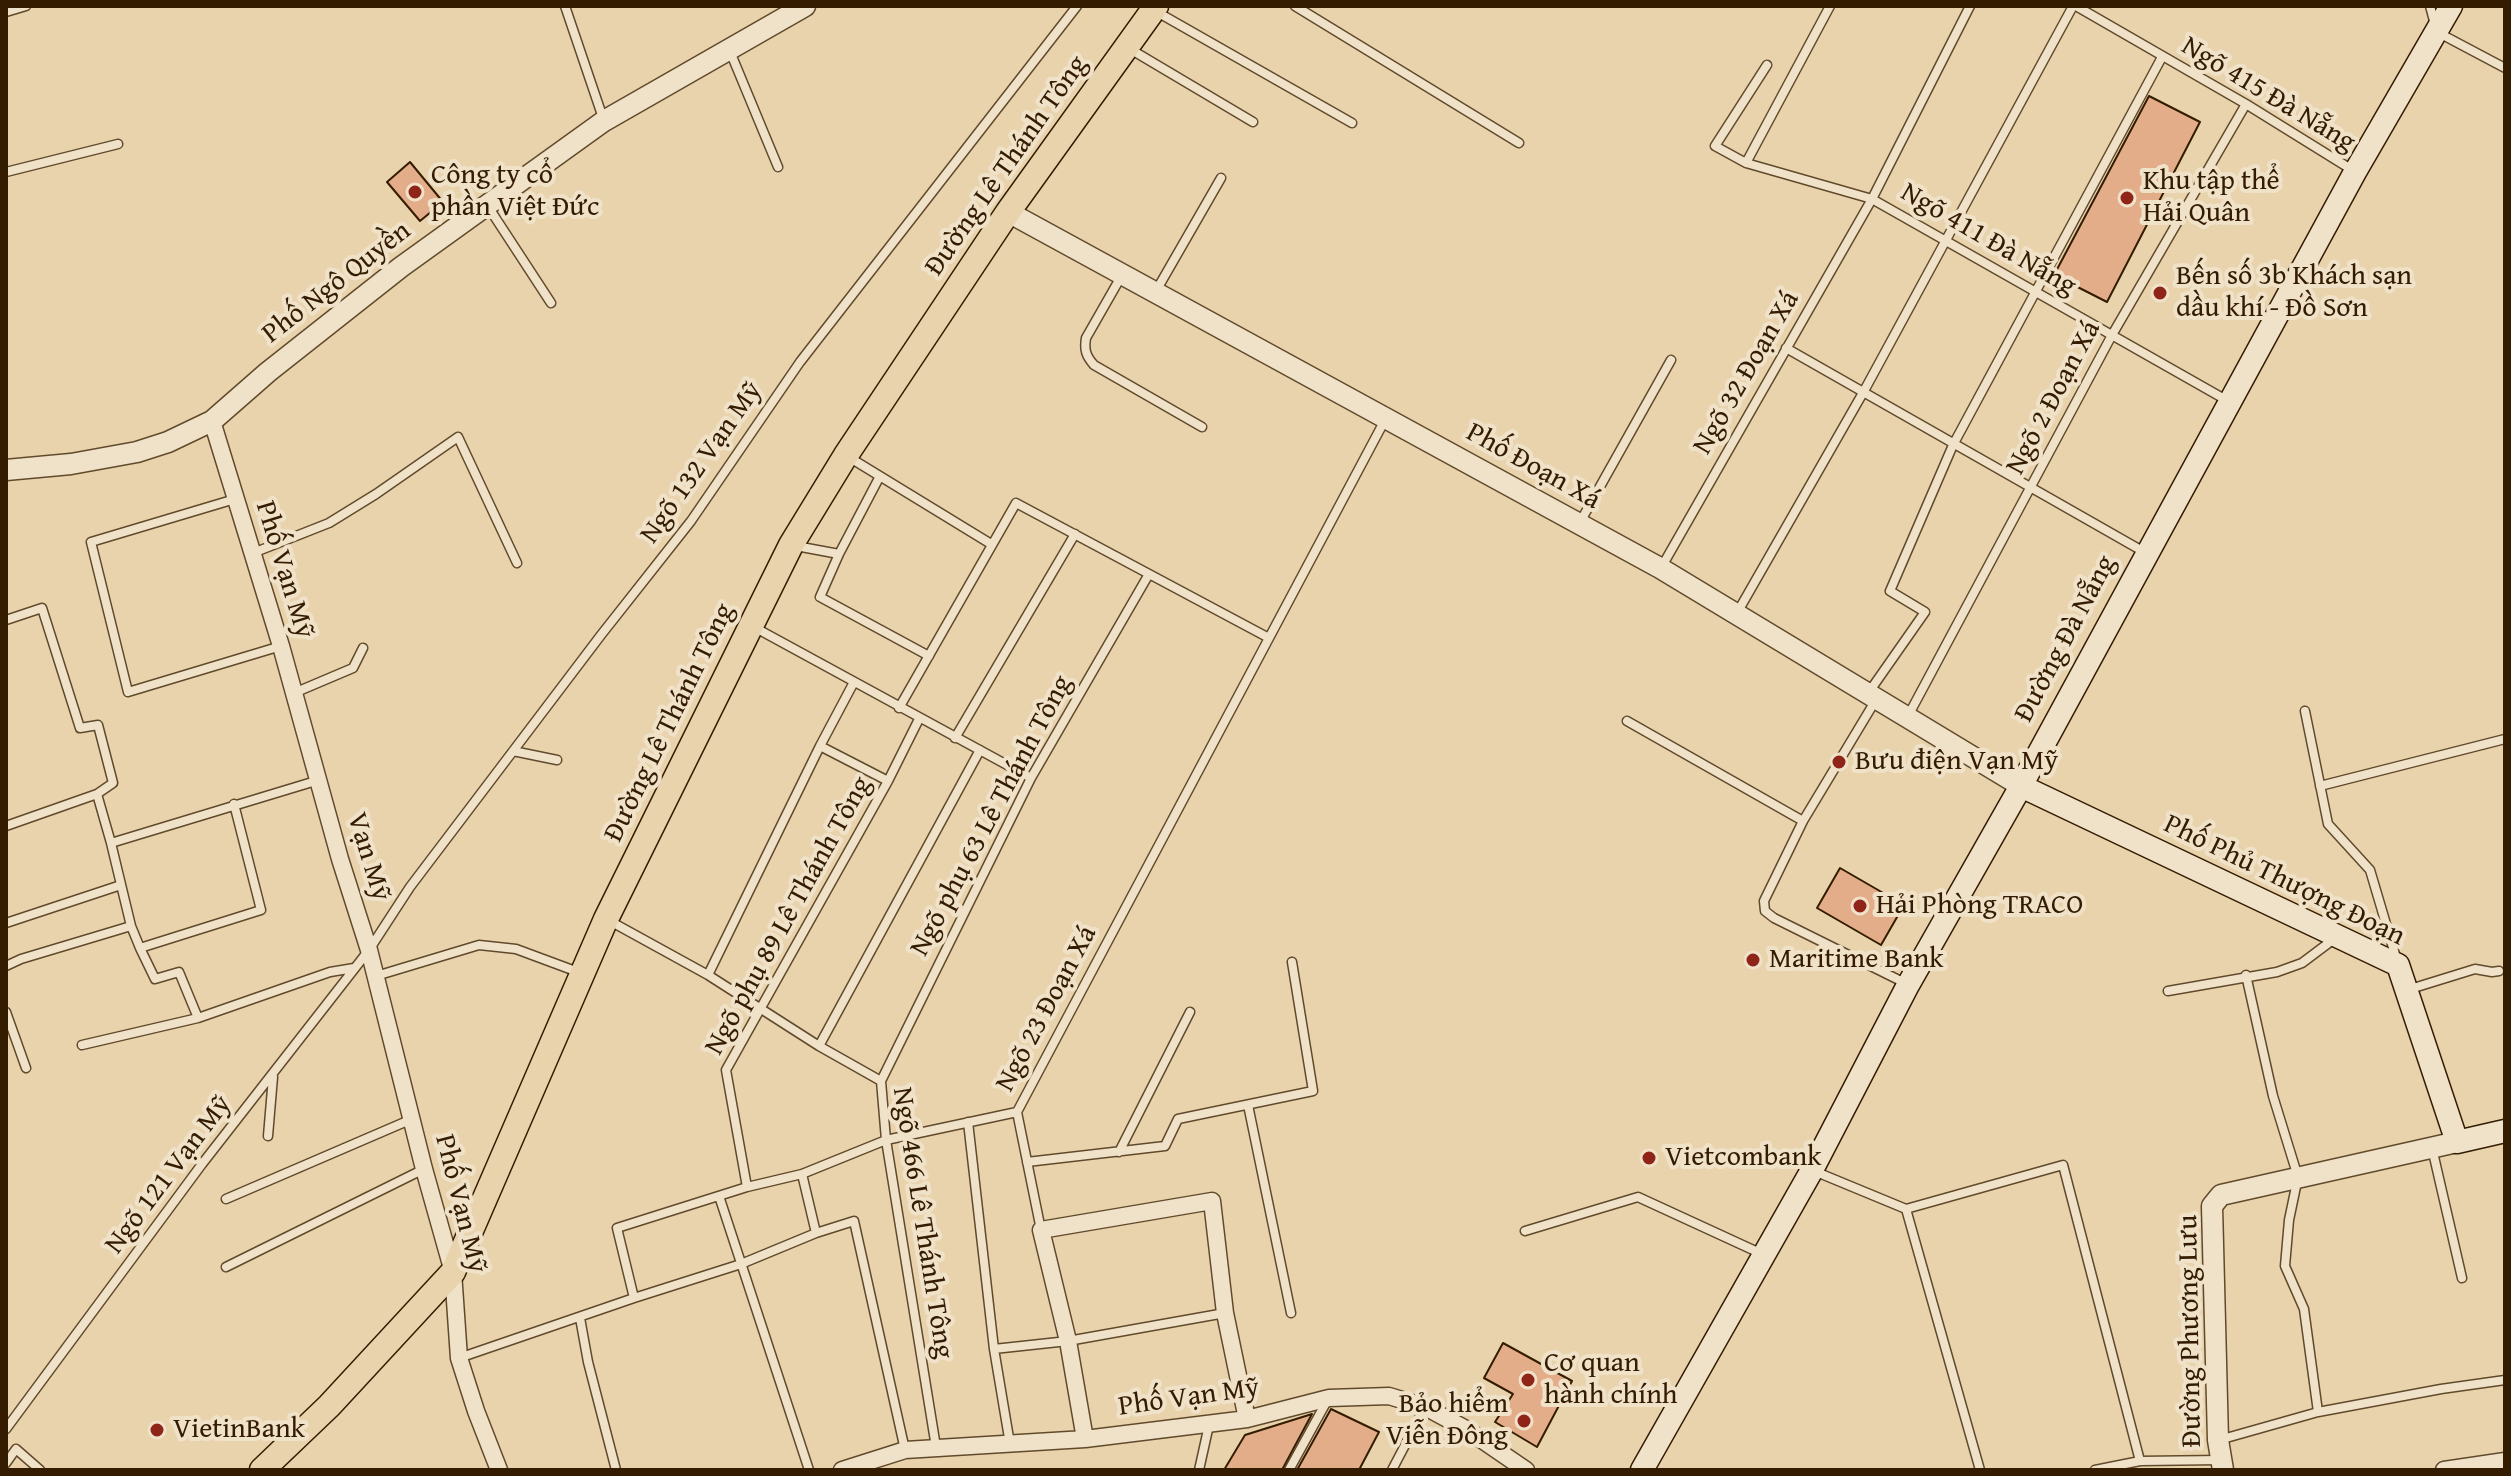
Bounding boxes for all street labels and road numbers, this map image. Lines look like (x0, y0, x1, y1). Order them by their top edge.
street label: Ngõ 415 Đà Nẵng (2175, 30, 2361, 160)
street label: Đường Lê Thánh Tông (918, 49, 1096, 283)
street label: Ngõ 411 Đà Nẵng (1894, 176, 2082, 304)
street label: Phố Ngô Quyền (256, 215, 418, 351)
street label: Ngõ 32 Đoạn Xá (1687, 285, 1807, 461)
street label: Ngõ 2 Đoạn Xá (1999, 315, 2109, 481)
street label: Ngõ 132 Vạn Mỹ (634, 376, 770, 550)
street label: Phố Đoạn Xá (1460, 416, 1606, 518)
street label: Phố Vạn Mỹ (247, 497, 321, 643)
street label: Đường Đà Nẵng (2008, 550, 2124, 728)
street label: Đường Lê Thánh Tông (598, 598, 742, 848)
street label: Ngõ phụ 63 Lê Thánh Tông (904, 670, 1080, 962)
street label: Ngõ phụ 89 Lê Thánh Tông (698, 771, 880, 1061)
street label: Phố Phủ Thượng Đoạn (2158, 808, 2410, 954)
street label: Vạn Mỹ (339, 809, 397, 905)
street label: Ngõ 23 Đoạn Xá (989, 920, 1105, 1098)
street label: Ngõ 466 Lê Thánh Tông (884, 1085, 960, 1361)
street label: Ngõ 121 Vạn Mỹ (99, 1089, 239, 1261)
street label: Phố Vạn Mỹ (427, 1131, 493, 1277)
street label: Đường Phương Lưu (2172, 1214, 2210, 1448)
street label: Phố Vạn Mỹ (1117, 1372, 1261, 1424)

